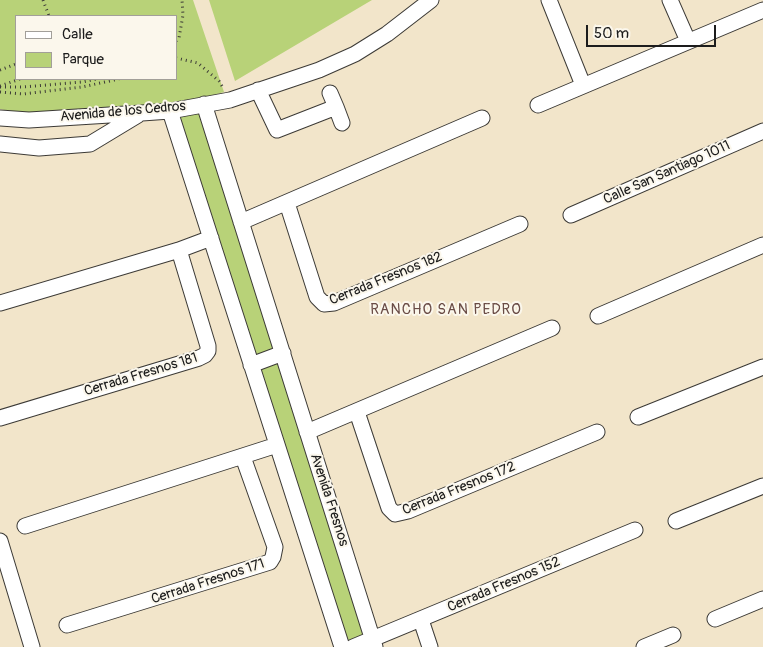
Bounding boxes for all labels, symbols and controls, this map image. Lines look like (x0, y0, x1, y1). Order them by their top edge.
legend (15, 15, 178, 80)
scale bar (588, 15, 718, 47)
text: 50 m (594, 24, 629, 43)
text: Calle (62, 25, 93, 44)
text: Parque (62, 50, 104, 69)
street label: Avenida de los Cedros (60, 98, 186, 126)
street label: Calle San Santiago 1011 (601, 137, 733, 209)
street label: Cerrada Fresnos 182 (327, 249, 445, 309)
district label: RANCHO SAN PEDRO (368, 301, 524, 319)
street label: Cerrada Fresnos 181 (82, 350, 200, 400)
street label: Avenida Fresnos (306, 452, 352, 548)
street label: Cerrada Fresnos 172 (400, 459, 518, 519)
street label: Cerrada Fresnos 152 (445, 554, 563, 616)
street label: Cerrada Fresnos 171 (149, 556, 267, 608)

